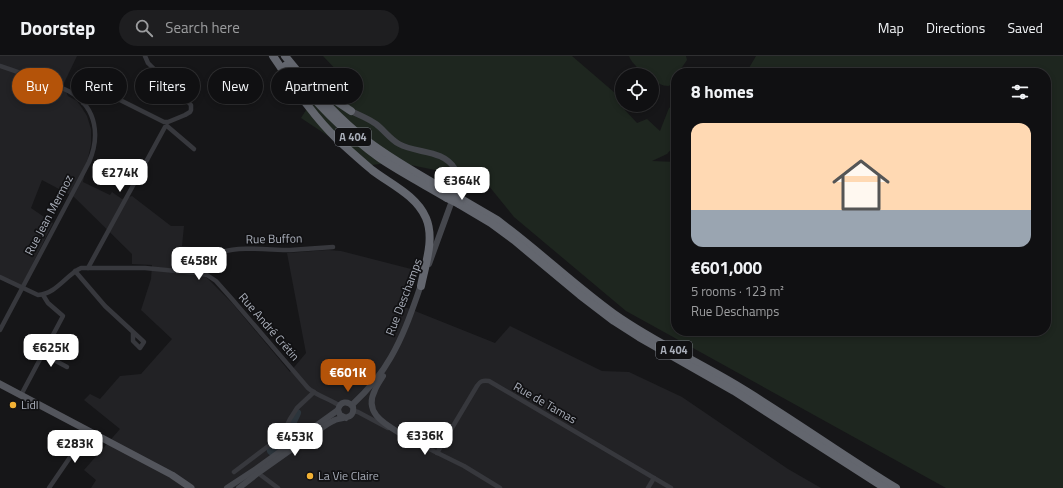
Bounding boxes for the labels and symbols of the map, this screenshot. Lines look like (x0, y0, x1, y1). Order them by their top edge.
road number: A 404 (335, 128, 371, 146)
pin: €274K (92, 159, 148, 193)
pin: €364K (434, 167, 490, 201)
street label: Rue Jean Mermoz (19, 171, 78, 259)
street label: Rue Buffon (245, 229, 303, 248)
pin: €458K (171, 247, 227, 281)
street label: Rue Deschamps (380, 255, 427, 338)
street label: Rue André Crétin (234, 288, 304, 365)
pin: €625K (23, 334, 79, 368)
road number: A 404 (656, 341, 692, 359)
pin: €601K (320, 359, 376, 393)
street label: Rue de Tamas (510, 377, 581, 429)
place label: Lidl (21, 395, 39, 414)
marker: Lidl (8, 400, 18, 410)
pin: €336K (397, 422, 453, 456)
pin: €453K (267, 423, 323, 457)
pin: €283K (47, 430, 103, 464)
place label: La Vie Claire (318, 466, 379, 485)
marker: La Vie Claire (305, 471, 315, 481)

